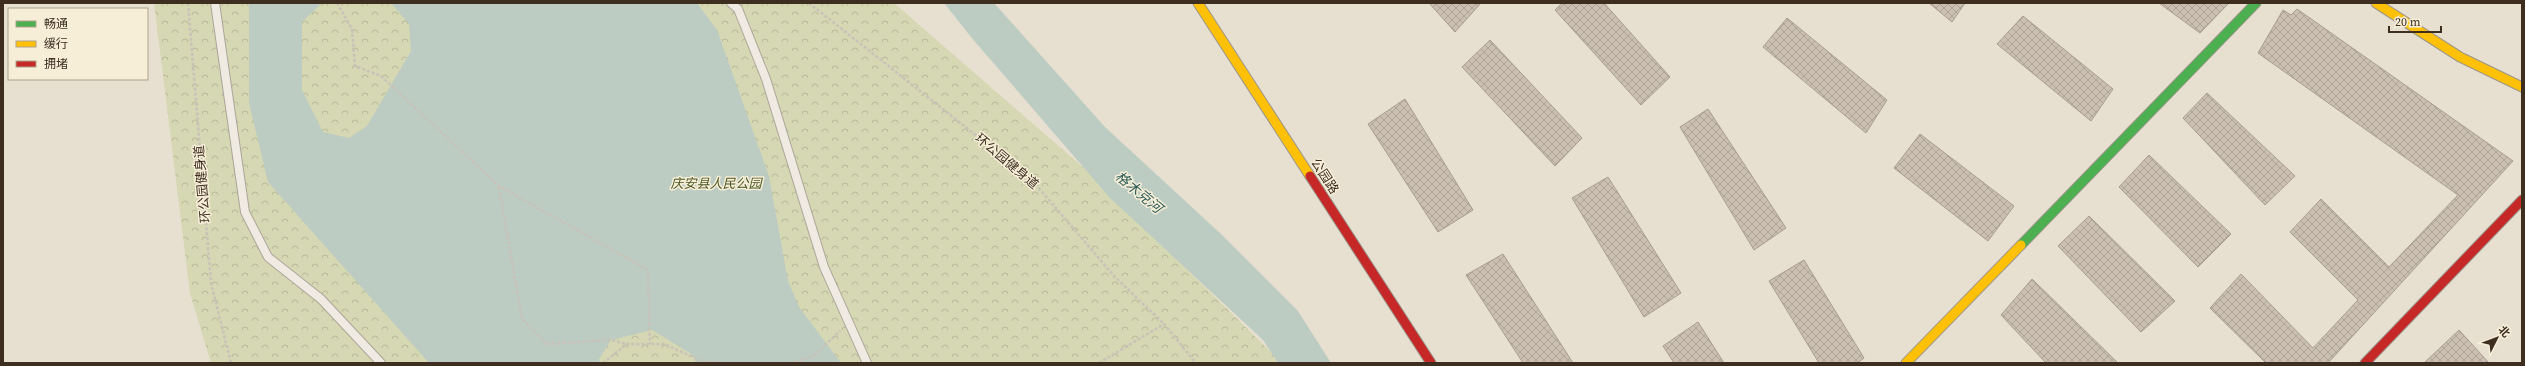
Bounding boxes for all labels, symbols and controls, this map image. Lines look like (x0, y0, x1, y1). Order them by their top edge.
legend (8, 8, 148, 80)
scale bar (2389, 8, 2441, 34)
text: 20 m (2395, 14, 2421, 30)
text: 畅通 (44, 16, 68, 32)
text: 缓行 (44, 36, 68, 52)
text: 拥堵 (44, 56, 68, 72)
street label: 环公园健身道 (972, 129, 1042, 193)
street label: 环公园健身道 (190, 144, 214, 224)
street label: 公园路 (1307, 155, 1343, 197)
water label: 格木克河 (1111, 166, 1169, 220)
park label: 庆安县人民公园 (670, 175, 763, 192)
north arrow (2477, 318, 2517, 358)
text: 北 (2495, 323, 2513, 341)

